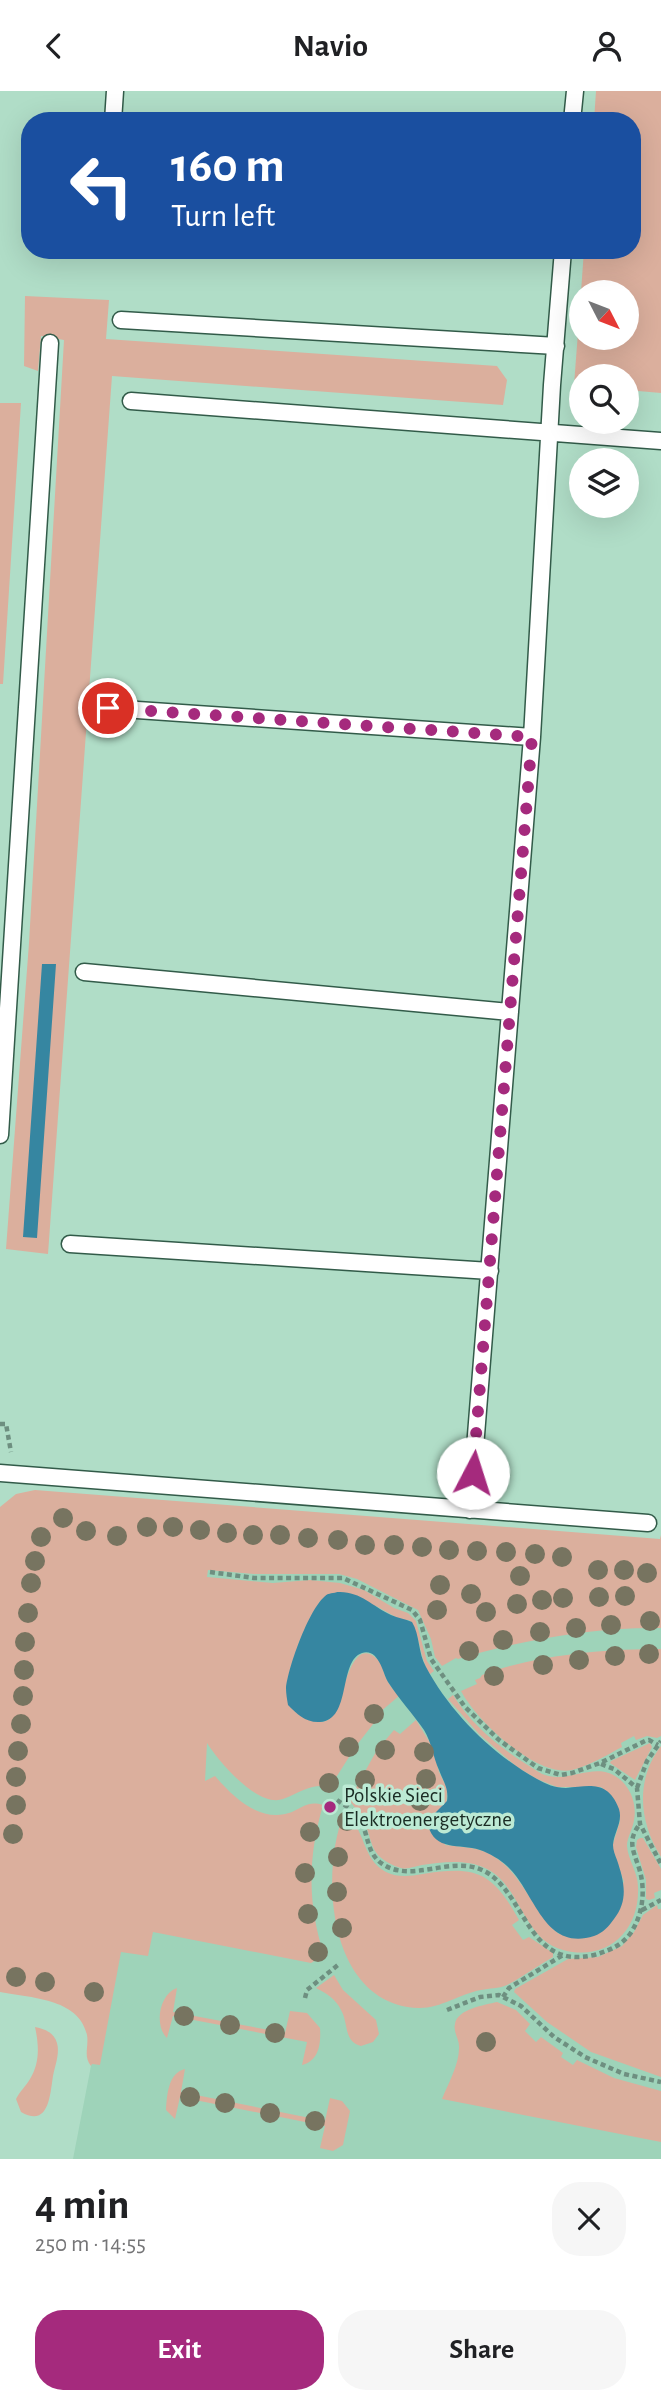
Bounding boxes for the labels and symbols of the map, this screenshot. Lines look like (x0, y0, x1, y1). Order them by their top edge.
north arrow (569, 280, 639, 350)
pin (78, 678, 138, 738)
position arrow (436, 1436, 510, 1510)
place label: Polskie Sieci Elektroenergetyczne (344, 1785, 512, 1830)
marker: Polskie Sieci Elektroenergetyczne (322, 1799, 338, 1815)

